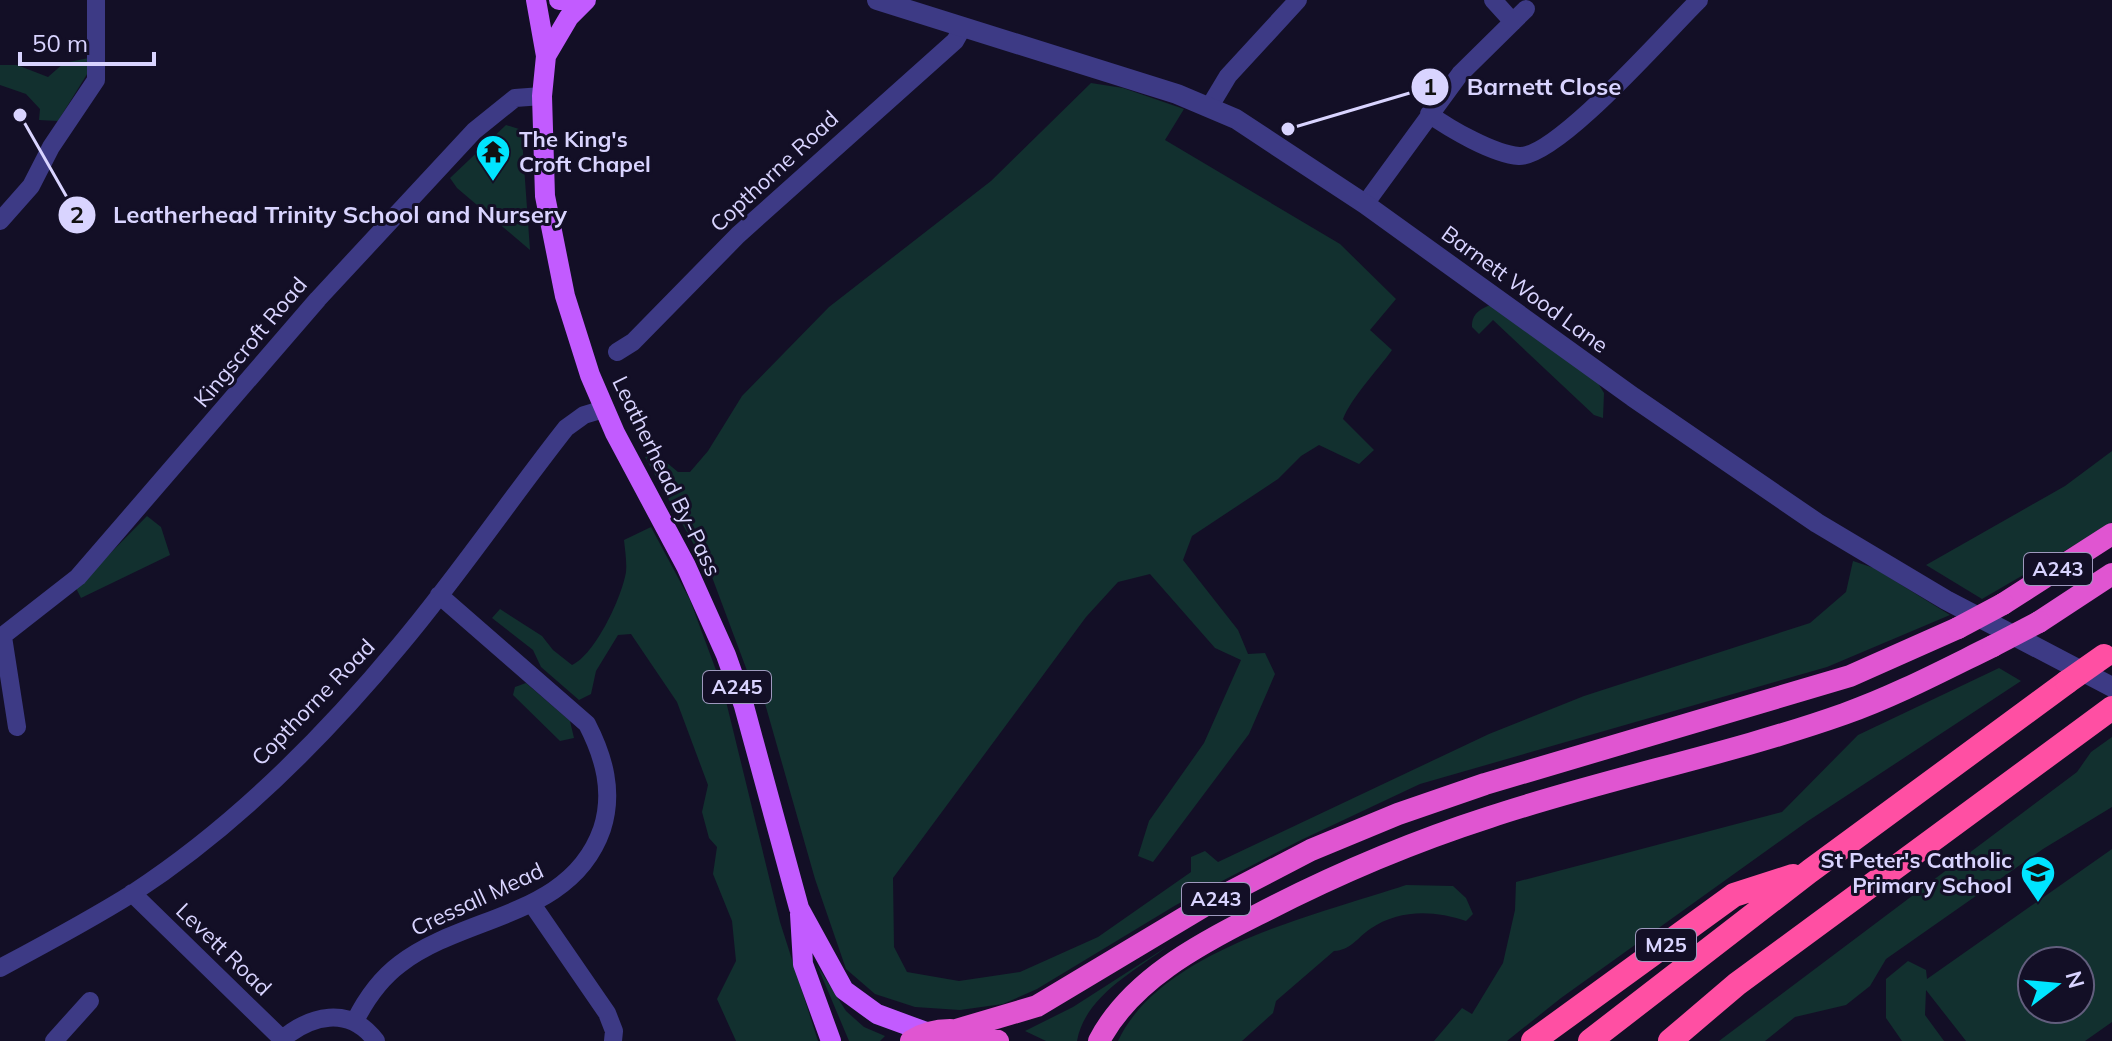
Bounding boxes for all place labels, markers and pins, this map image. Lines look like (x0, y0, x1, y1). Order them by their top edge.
callout: Barnett Close (1410, 63, 1637, 111)
place label: The King's Croft Chapel (519, 125, 651, 178)
temple icon: The King's Croft Chapel (474, 133, 512, 183)
callout: Leatherhead Trinity School and Nursery (57, 191, 583, 239)
place label: St Peter's Catholic Primary School (1821, 846, 2012, 899)
school or university icon: St Peter's Catholic Primary School (2019, 854, 2057, 904)

